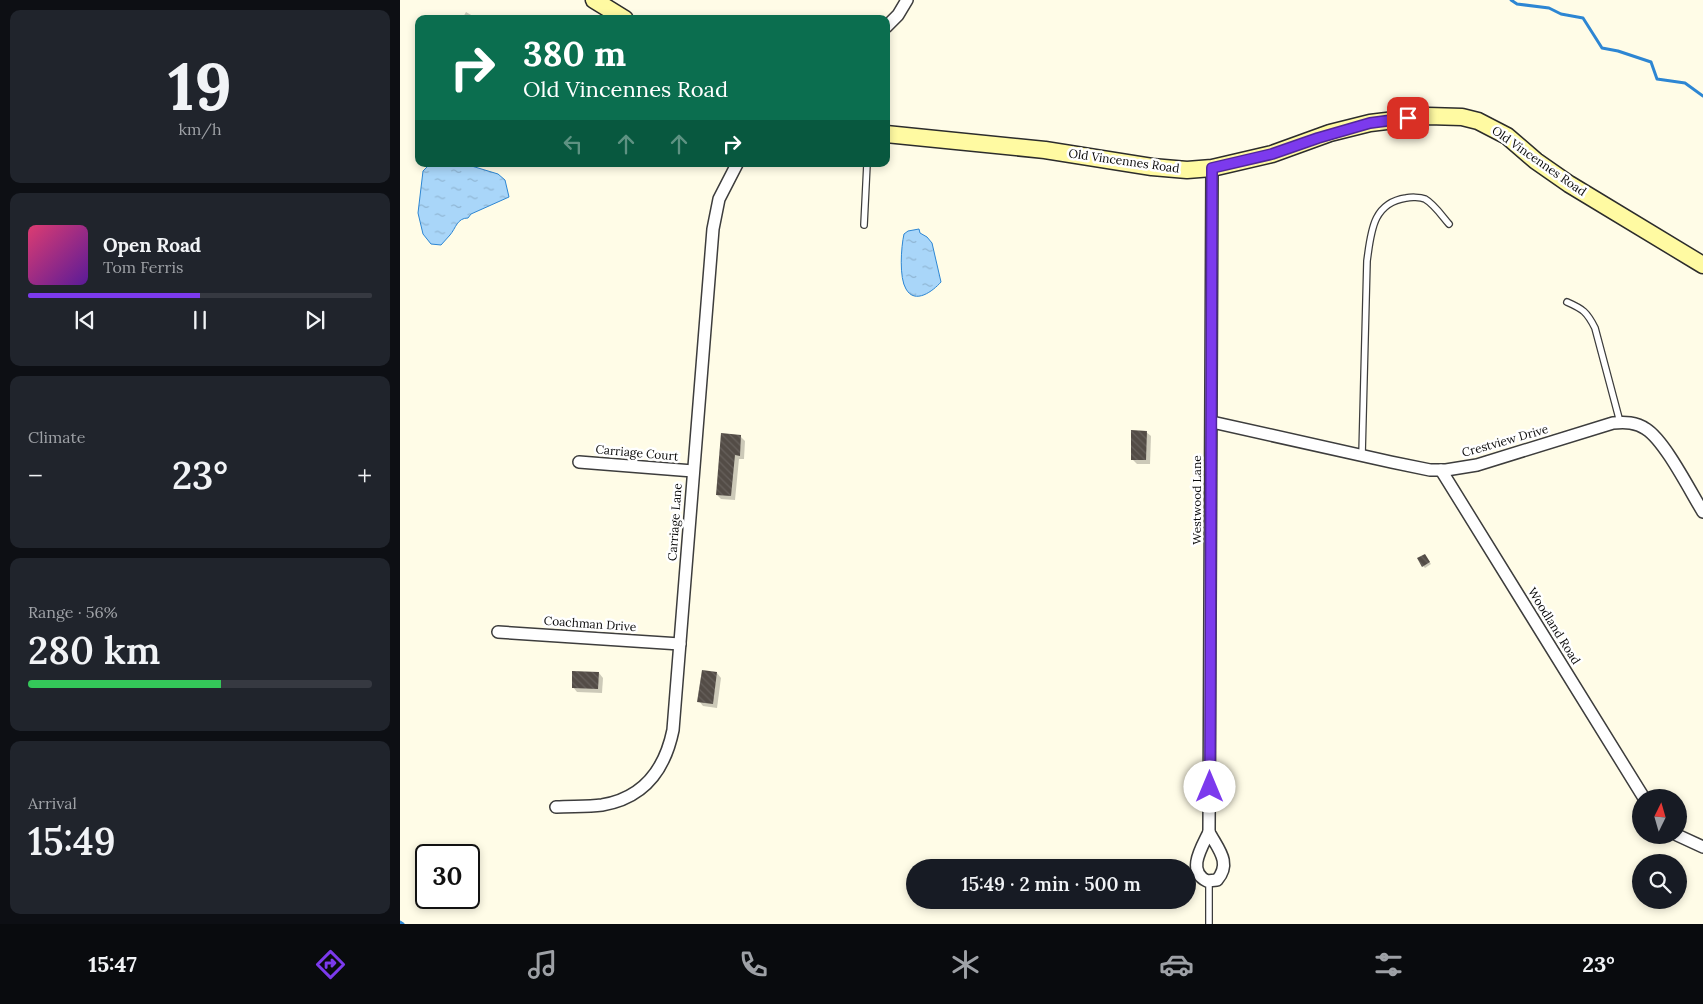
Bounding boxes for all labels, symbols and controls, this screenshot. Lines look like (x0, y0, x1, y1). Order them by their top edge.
text: 380 m (523, 31, 626, 76)
icon: right (440, 35, 505, 100)
text: 19 (168, 45, 232, 128)
text: Old Vincennes Road (523, 75, 728, 103)
pin (1387, 97, 1429, 139)
icon: arrive (1394, 104, 1422, 132)
text: km/h (178, 119, 222, 139)
street label: Old Vincennes Road (1489, 122, 1589, 199)
icon: left (559, 130, 587, 158)
icon: ahead (612, 130, 640, 158)
icon: ahead (665, 130, 693, 158)
icon: right (718, 130, 746, 158)
street label: Old Vincennes Road (1068, 145, 1181, 176)
text: Open Road (103, 233, 201, 257)
text: Tom Ferris (103, 257, 183, 277)
icon: previous (71, 306, 99, 334)
icon: pause (186, 306, 214, 334)
icon: next (301, 306, 329, 334)
street label: Crestview Drive (1460, 421, 1550, 460)
text: Climate (28, 427, 85, 447)
street label: Carriage Court (595, 441, 680, 464)
text: 23° (172, 451, 228, 499)
street label: Westwood Lane (1189, 455, 1204, 545)
text: − (28, 458, 43, 494)
text: + (357, 458, 372, 494)
street label: Carriage Lane (664, 482, 685, 561)
street label: Woodland Road (1525, 585, 1584, 667)
text: Range · 56% (28, 602, 118, 622)
street label: Coachman Drive (543, 613, 637, 634)
text: 280 km (28, 626, 160, 674)
position arrow (1183, 760, 1235, 812)
north arrow (1632, 789, 1688, 844)
map controls (1632, 789, 1687, 909)
text: Arrival (28, 793, 77, 813)
text: 15:49 (28, 817, 116, 865)
speed limit sign: 30 (415, 844, 480, 909)
button: search (1632, 854, 1687, 909)
text: 15:49 · 2 min · 500 m (961, 872, 1141, 896)
icon: directions (313, 947, 348, 982)
icon: music (525, 947, 560, 982)
icon: phone (736, 947, 771, 982)
icon: climate (948, 947, 983, 982)
icon: car (1159, 947, 1194, 982)
icon: filters (1371, 947, 1406, 982)
text: 15:47 (88, 950, 137, 978)
text: 23° (1582, 950, 1615, 978)

